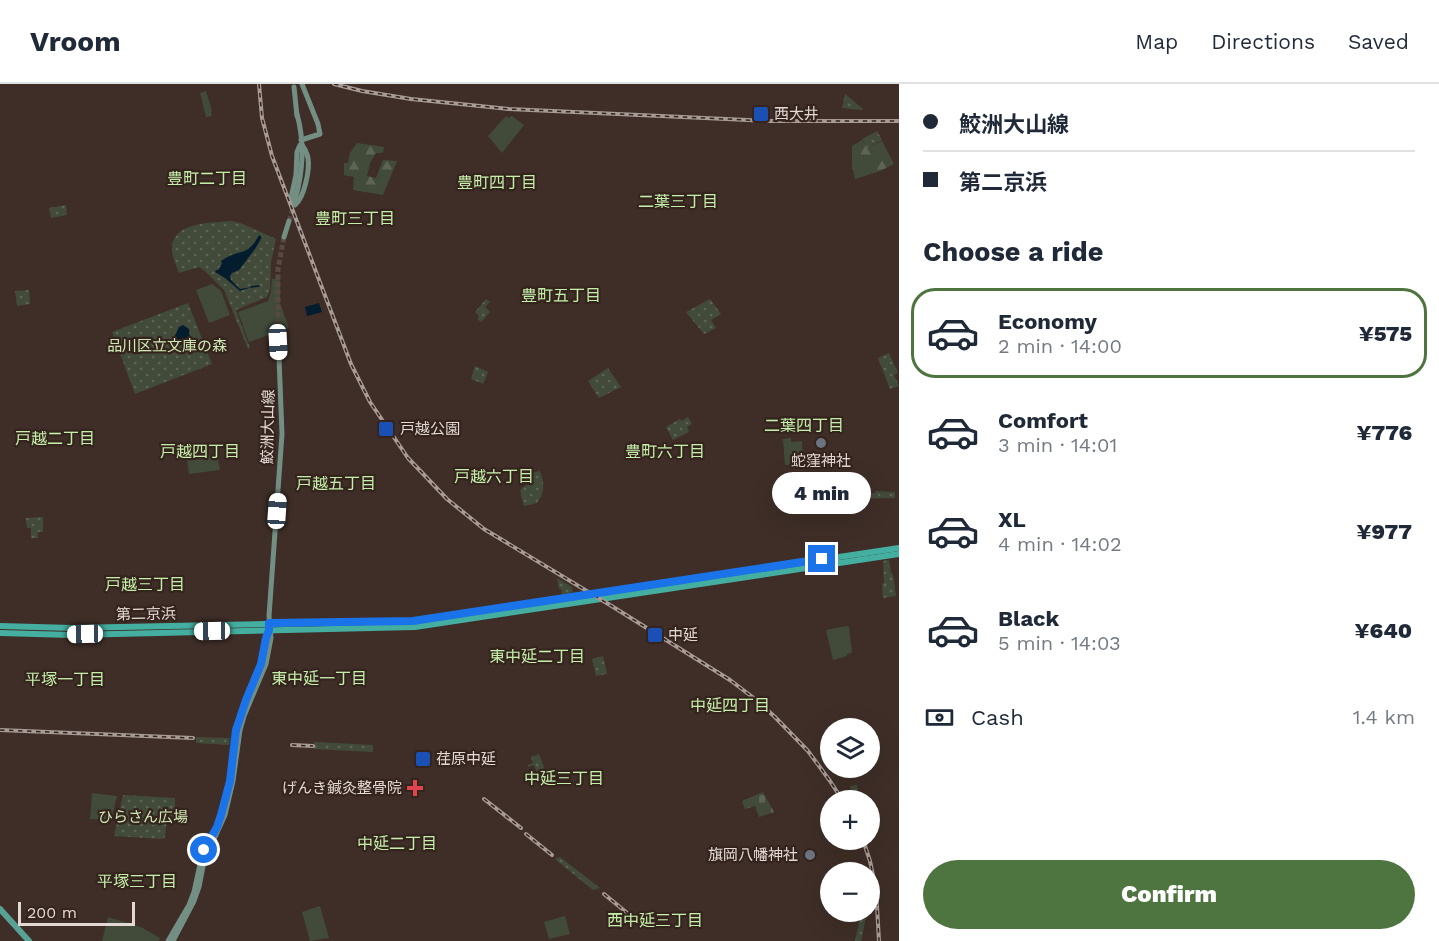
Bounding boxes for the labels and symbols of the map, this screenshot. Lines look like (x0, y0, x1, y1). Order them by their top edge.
marker: 西大井 (752, 105, 770, 123)
place label: 西大井 (774, 105, 819, 123)
district label: 豊町二丁目 (167, 169, 247, 188)
district label: 豊町四丁目 (457, 173, 537, 192)
district label: 二葉三丁目 (638, 192, 718, 211)
district label: 豊町三丁目 (315, 209, 395, 228)
district label: 豊町五丁目 (521, 286, 601, 305)
car (268, 324, 288, 360)
park label: 品川区立文庫の森 (107, 337, 227, 355)
street label: 鮫洲大山線 (258, 389, 278, 465)
district label: 二葉四丁目 (764, 416, 844, 435)
marker: 戸越公園 (377, 420, 395, 438)
place label: 戸越公園 (400, 420, 460, 438)
district label: 戸越二丁目 (15, 429, 95, 448)
marker: 蛇窪神社 (814, 436, 828, 450)
district label: 戸越四丁目 (160, 442, 240, 461)
district label: 豊町六丁目 (625, 442, 705, 461)
place label: 蛇窪神社 (791, 452, 851, 470)
district label: 戸越六丁目 (454, 467, 534, 486)
callout: 4 min (772, 472, 872, 514)
district label: 戸越五丁目 (296, 474, 376, 493)
car (267, 492, 287, 530)
route end (808, 545, 835, 572)
district label: 戸越三丁目 (105, 575, 185, 594)
street label: 第二京浜 (116, 604, 176, 624)
car (194, 622, 230, 640)
car (67, 625, 103, 643)
marker: 中延 (646, 626, 664, 644)
place label: 中延 (668, 626, 698, 644)
district label: 東中延二丁目 (489, 647, 585, 666)
district label: 東中延一丁目 (271, 669, 367, 688)
district label: 平塚一丁目 (25, 670, 105, 689)
district label: 中延四丁目 (690, 696, 770, 715)
marker: 荏原中延 (414, 750, 432, 768)
place label: 荏原中延 (436, 750, 496, 768)
district label: 中延三丁目 (524, 769, 604, 788)
place label: げんき鍼灸整骨院 (282, 779, 402, 797)
marker: げんき鍼灸整骨院 (406, 779, 424, 797)
park label: ひらさん広場 (98, 808, 188, 826)
district label: 中延二丁目 (357, 834, 437, 853)
route start (190, 836, 217, 863)
place label: 旗岡八幡神社 (708, 846, 798, 864)
marker: 旗岡八幡神社 (803, 848, 817, 862)
district label: 平塚三丁目 (97, 872, 177, 891)
scale bar (18, 899, 135, 926)
district label: 西中延三丁目 (607, 911, 703, 930)

